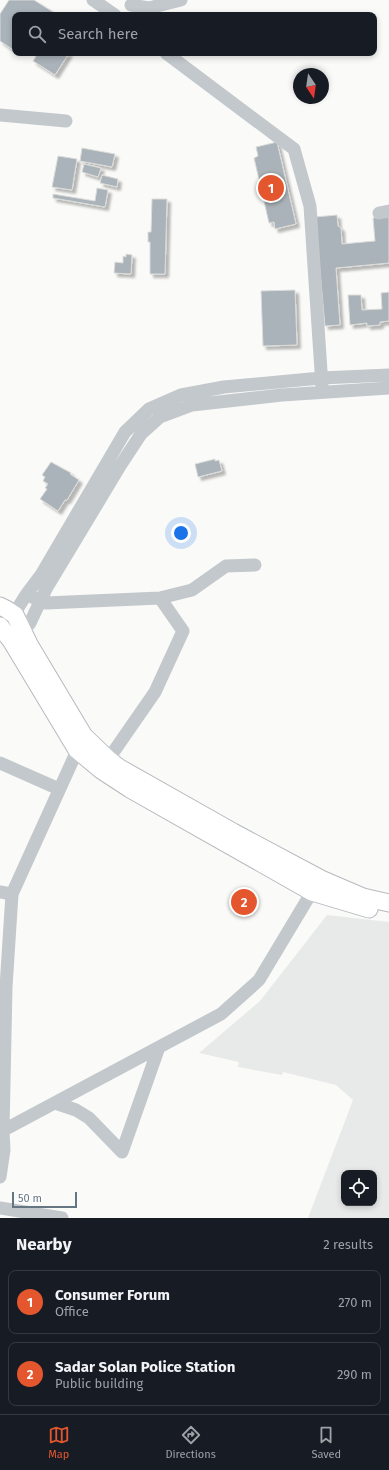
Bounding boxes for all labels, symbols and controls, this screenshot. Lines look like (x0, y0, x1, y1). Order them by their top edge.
search box (12, 12, 377, 56)
icon: search (26, 23, 48, 45)
text: Search here (58, 25, 138, 43)
north arrow (293, 68, 329, 104)
pin: 1 (258, 173, 284, 203)
your location (171, 523, 191, 543)
pin: 2 (231, 887, 257, 917)
map controls (341, 1170, 377, 1206)
button: locate (341, 1170, 377, 1206)
scale bar (12, 1190, 77, 1209)
text: 50 m (18, 1192, 42, 1205)
text: Nearby (16, 1234, 71, 1255)
text: 2 results (323, 1237, 373, 1252)
text: Consumer Forum (55, 1286, 170, 1304)
text: 1 (27, 1295, 33, 1310)
text: 270 m (338, 1295, 372, 1310)
text: Office (55, 1304, 89, 1319)
text: Sadar Solan Police Station (55, 1358, 235, 1376)
text: 2 (27, 1367, 33, 1382)
text: 290 m (337, 1367, 372, 1382)
text: Public building (55, 1376, 143, 1391)
tab: Map (48, 1424, 70, 1461)
tab: Directions (165, 1424, 216, 1461)
tab: Saved (311, 1424, 341, 1461)

